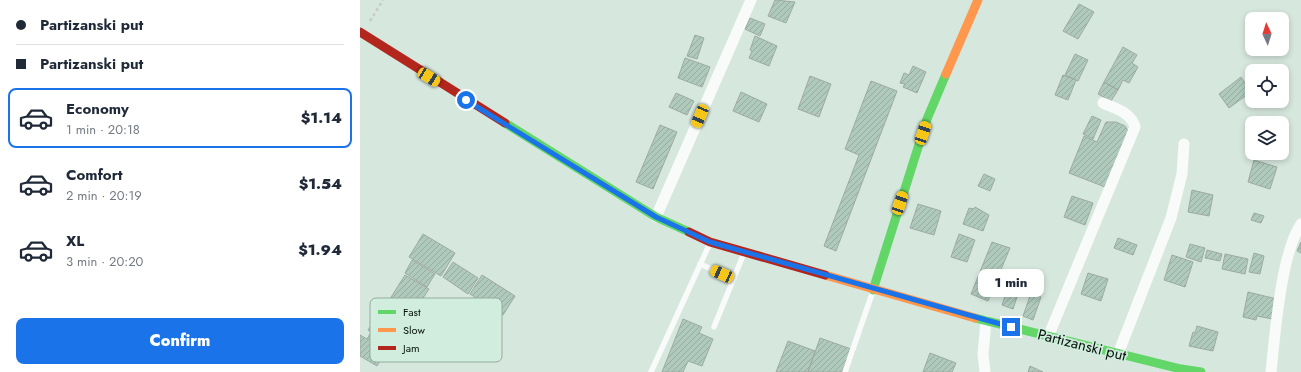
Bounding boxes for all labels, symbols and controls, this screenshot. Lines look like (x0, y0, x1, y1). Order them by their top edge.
north arrow (1245, 12, 1289, 56)
map controls (1245, 12, 1289, 160)
text: Partizanski put (40, 14, 143, 36)
text: Partizanski put (40, 53, 143, 75)
button: locate (1245, 64, 1289, 108)
car (416, 66, 442, 88)
route start (457, 91, 475, 109)
text: Economy (66, 98, 129, 120)
icon: car (18, 100, 54, 136)
car (690, 103, 710, 129)
text: $1.14 (301, 107, 342, 129)
button: layers (1245, 116, 1289, 160)
text: 1 min · 20:18 (66, 120, 140, 139)
car (914, 120, 932, 146)
text: Comfort (66, 164, 123, 186)
icon: car (18, 166, 54, 202)
text: $1.54 (299, 173, 342, 195)
text: 2 min · 20:19 (66, 186, 142, 205)
car (891, 190, 909, 216)
text: XL (66, 230, 84, 252)
icon: car (18, 232, 54, 268)
text: $1.94 (298, 239, 342, 261)
text: 3 min · 20:20 (66, 252, 143, 271)
car (709, 264, 735, 284)
callout: 1 min (978, 269, 1044, 297)
text: 1 min (995, 273, 1027, 292)
legend (370, 298, 502, 362)
text: Fast (403, 304, 421, 320)
button: Confirm (16, 318, 344, 364)
route end (1002, 318, 1020, 336)
text: Slow (403, 322, 425, 338)
street label: Partizanski put (1035, 323, 1129, 367)
text: Jam (401, 340, 420, 356)

